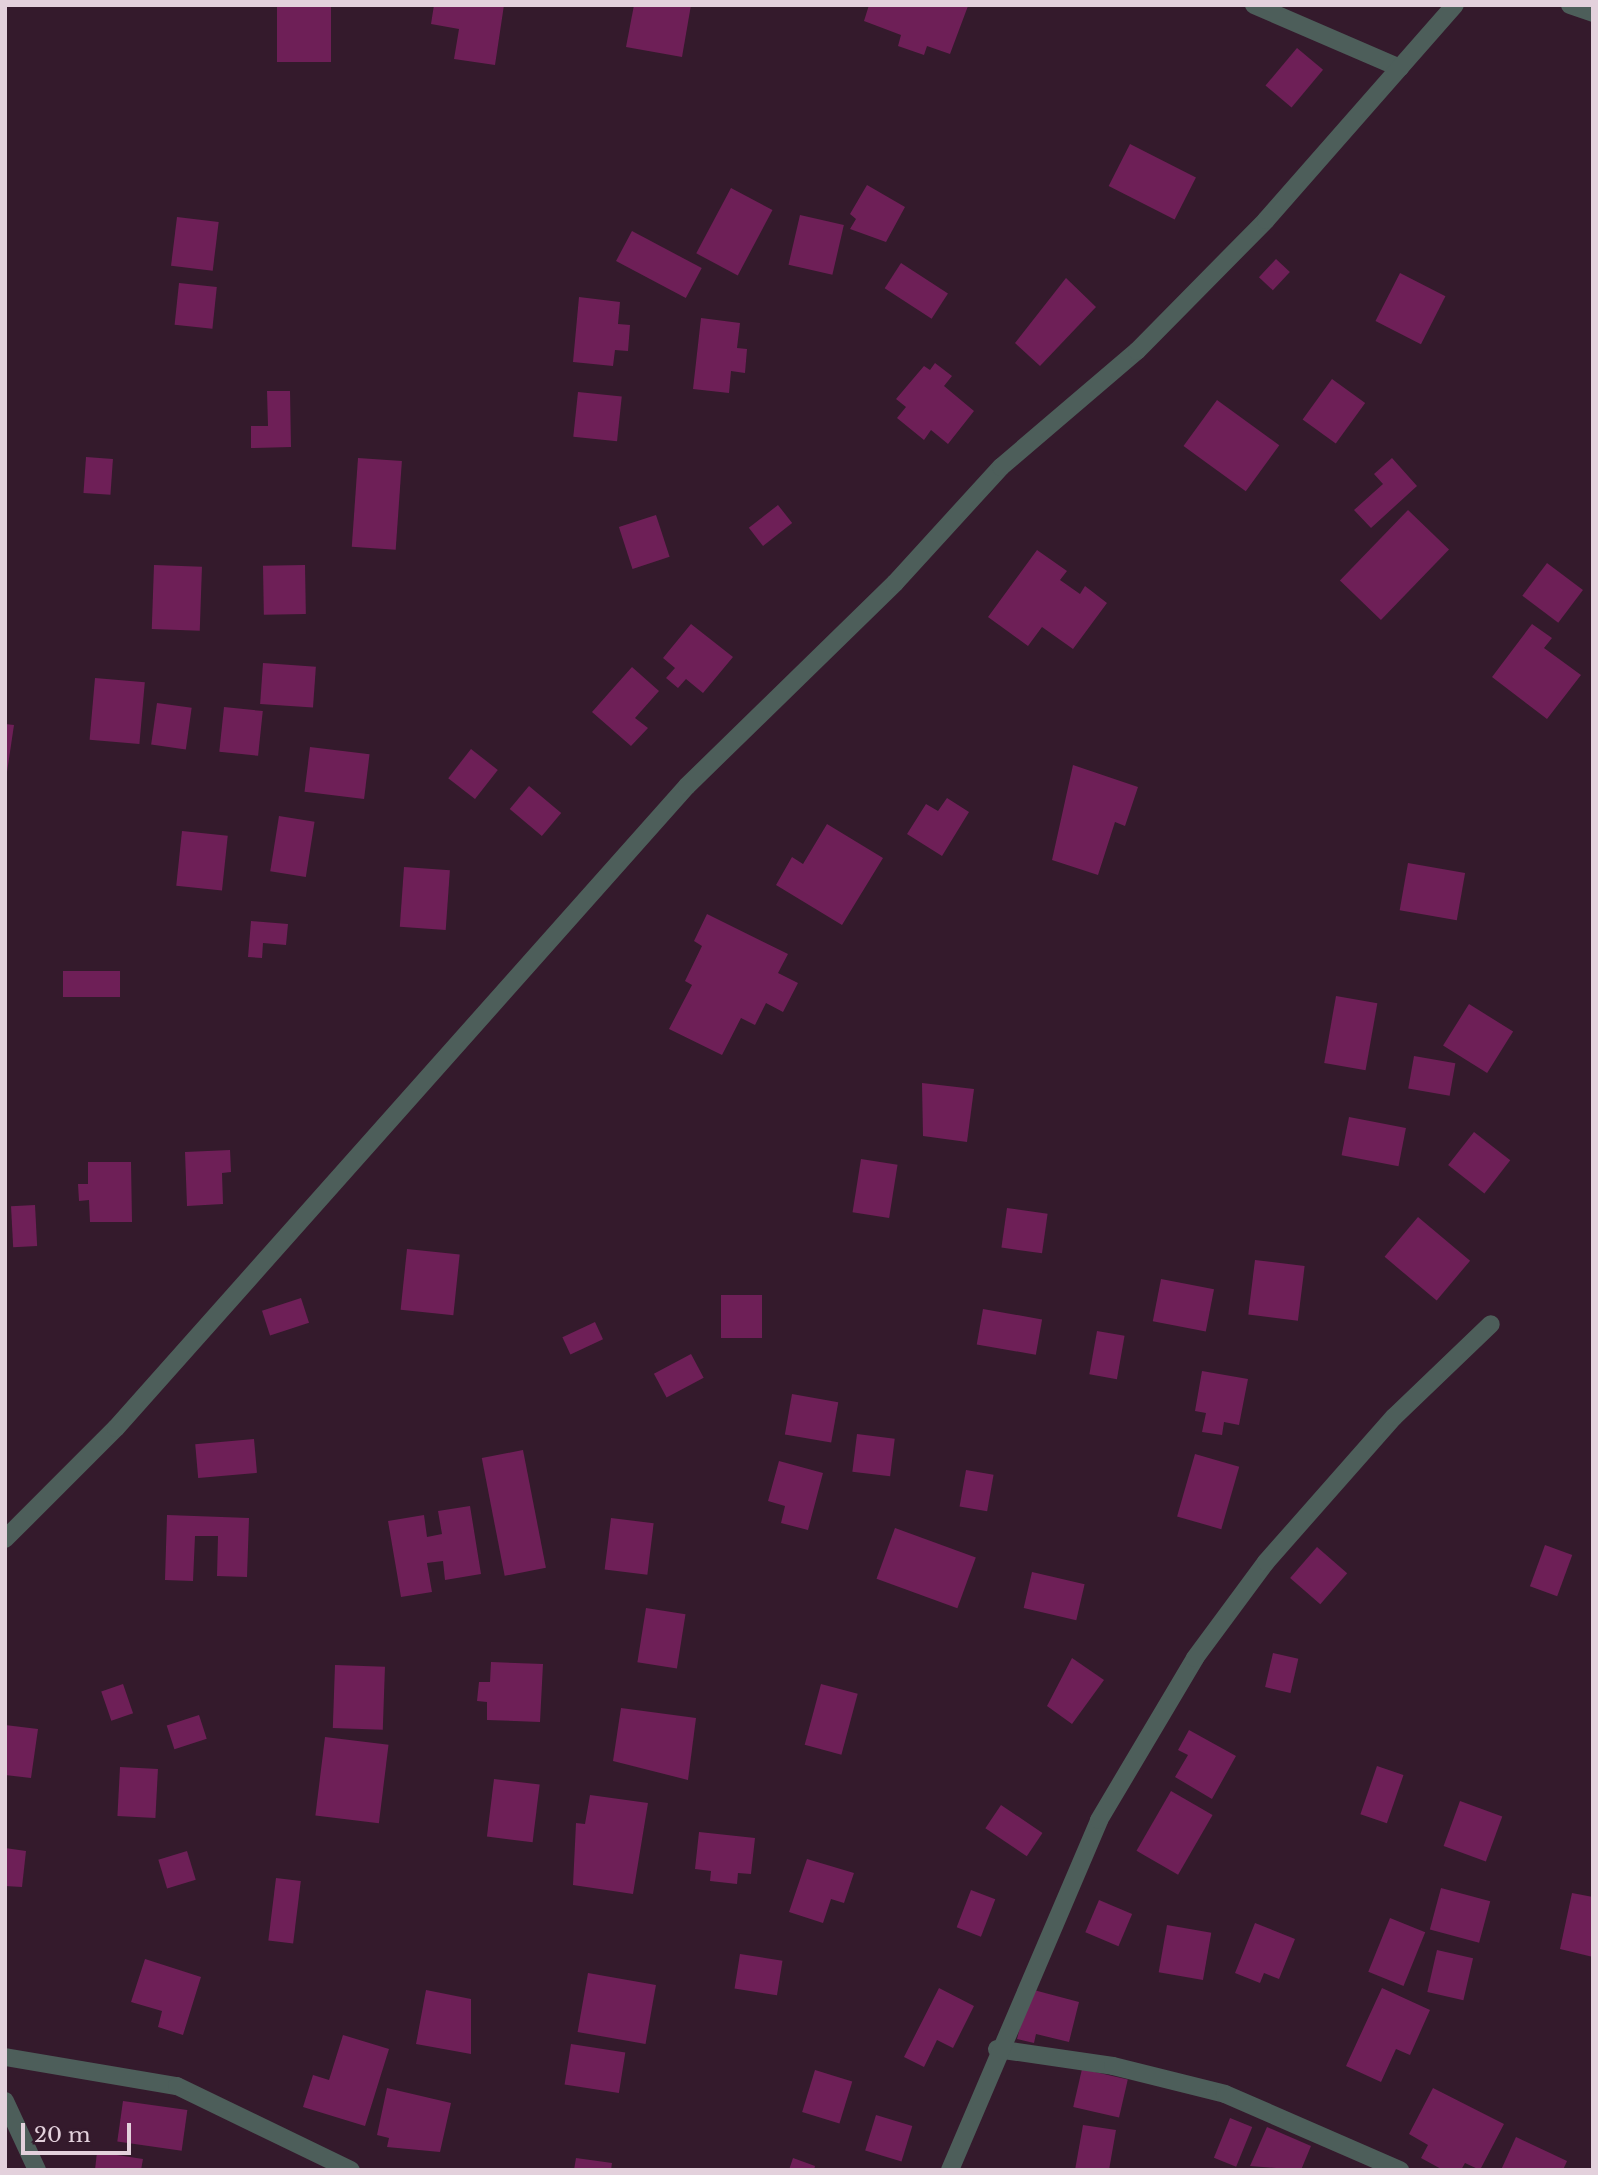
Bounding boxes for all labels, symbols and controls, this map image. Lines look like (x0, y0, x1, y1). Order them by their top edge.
scale bar (24, 2108, 135, 2152)
text: 20 m (34, 2122, 91, 2148)

